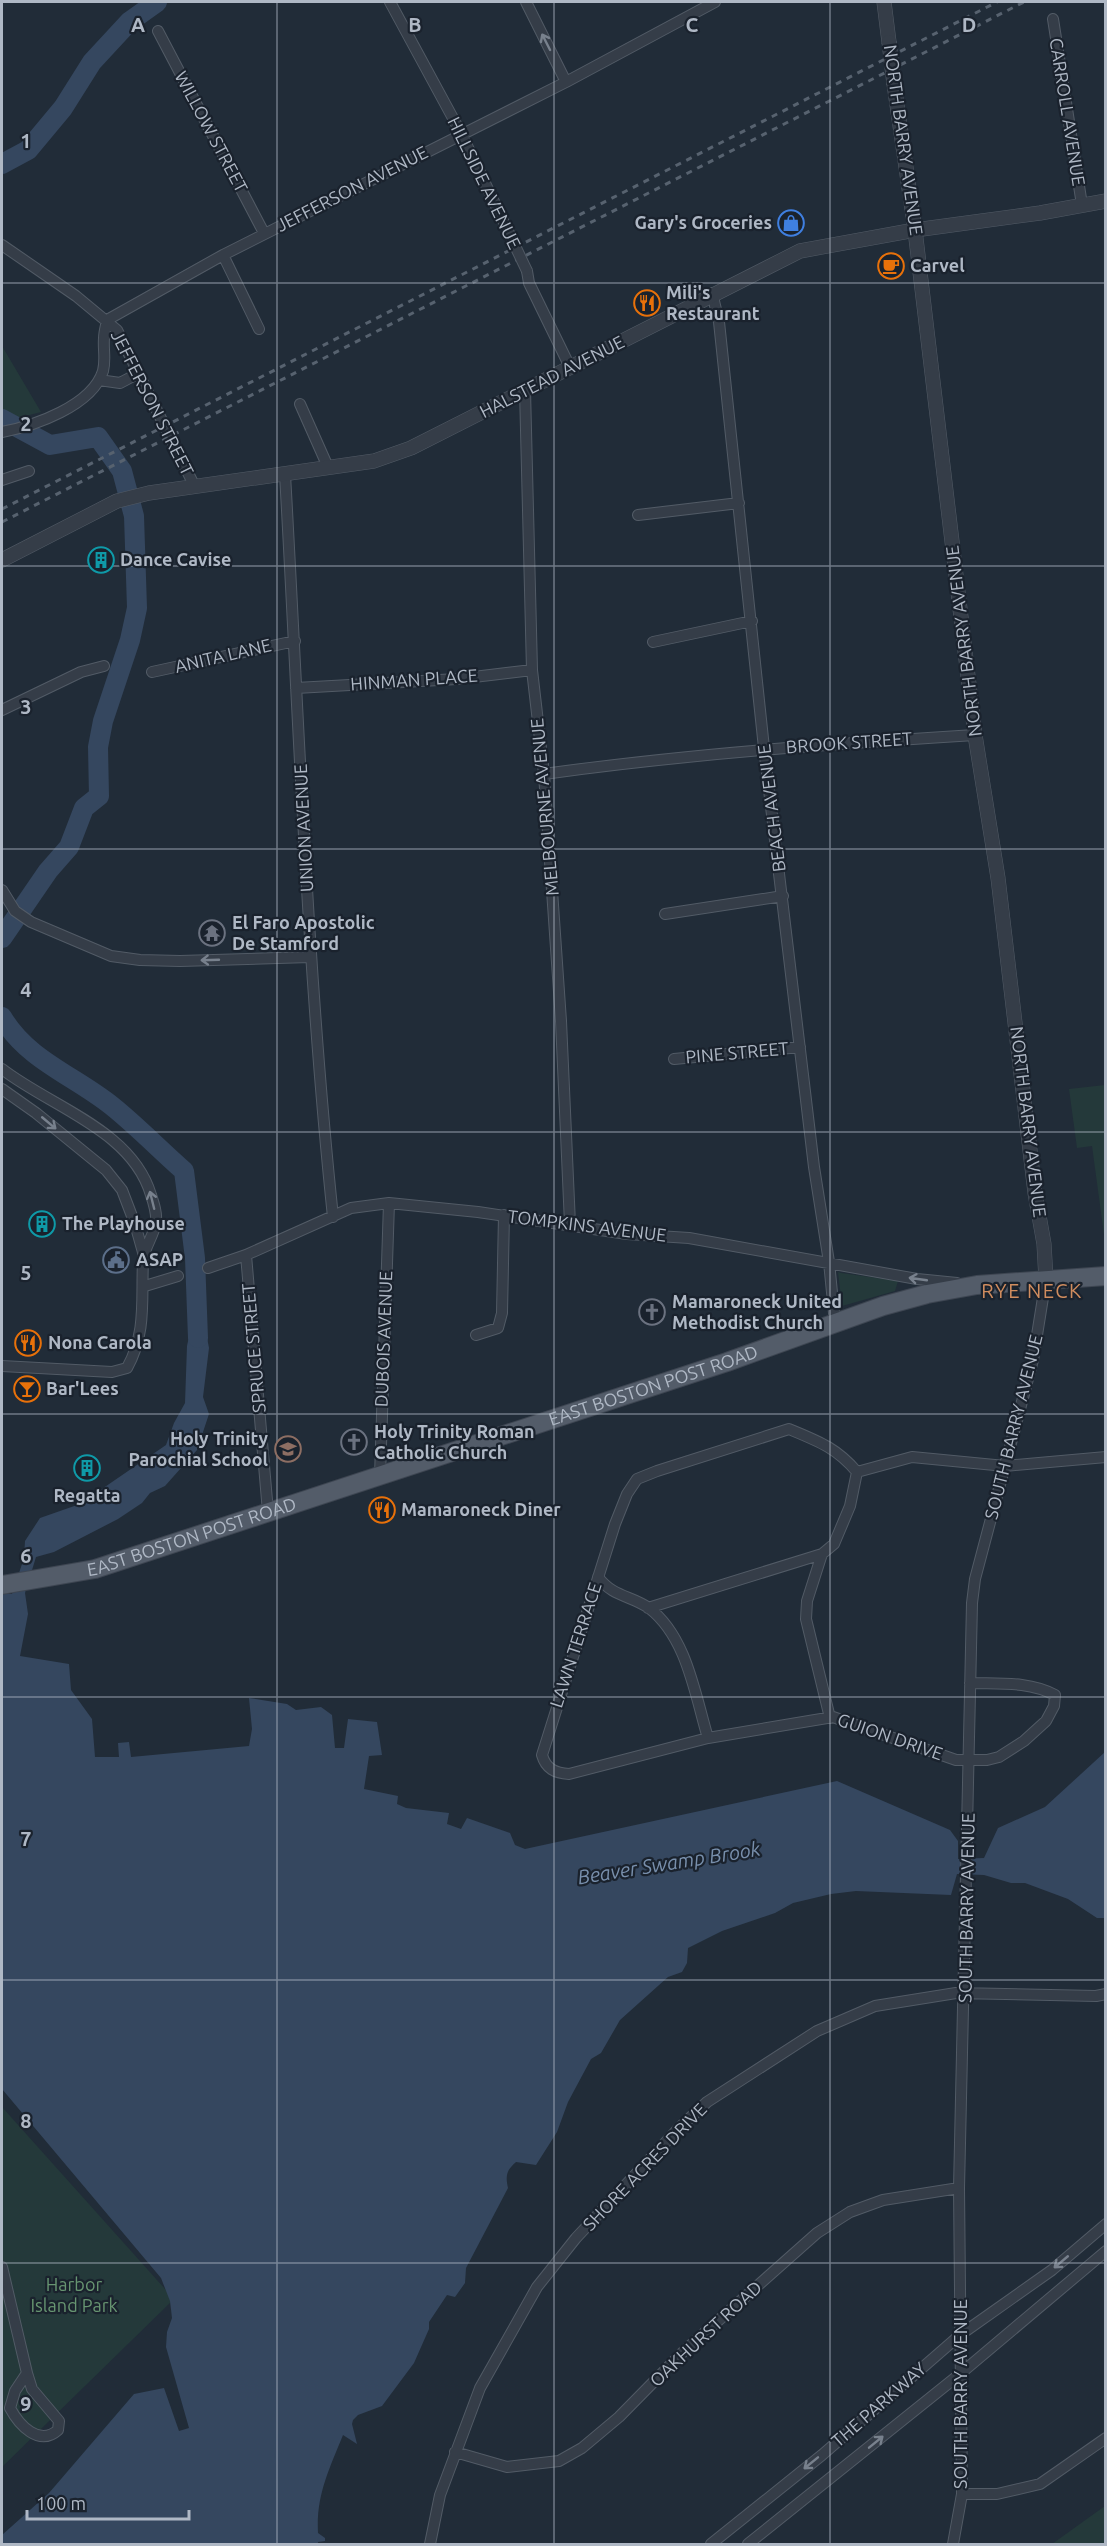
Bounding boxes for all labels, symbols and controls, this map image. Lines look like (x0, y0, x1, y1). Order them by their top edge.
text: A (131, 13, 145, 36)
text: B (408, 13, 422, 36)
text: C (686, 13, 699, 36)
text: D (962, 13, 976, 36)
one-way arrow (539, 33, 551, 51)
street label: CARROLL AVENUE (1046, 36, 1090, 187)
street label: NORTH BARRY AVENUE (881, 43, 927, 236)
street label: WILLOW STREET (171, 67, 252, 196)
street label: HILLSIDE AVENUE (444, 113, 526, 252)
text: 1 (20, 129, 32, 152)
street label: JEFFERSON AVENUE (273, 141, 431, 235)
shop icon: Gary's Groceries (776, 208, 806, 238)
place label: Gary's Groceries (634, 212, 772, 232)
cafe icon: Carvel (876, 251, 906, 281)
place label: Carvel (910, 255, 965, 275)
place label: Mili's Restaurant (666, 282, 760, 323)
restaurant icon: Mili's Restaurant (632, 288, 662, 318)
street label: JEFFERSON STREET (108, 327, 198, 479)
street label: HALSTEAD AVENUE (476, 331, 627, 421)
text: 2 (20, 412, 32, 435)
building icon: Dance Cavise (86, 545, 116, 575)
street label: NORTH BARRY AVENUE (941, 545, 985, 738)
place label: Dance Cavise (120, 549, 231, 569)
street label: ANITA LANE (173, 634, 273, 676)
street label: HINMAN PLACE (350, 665, 478, 693)
text: 3 (20, 695, 32, 718)
street label: MELBOURNE AVENUE (526, 717, 562, 897)
street label: BROOK STREET (785, 728, 913, 756)
street label: BEACH AVENUE (753, 743, 789, 873)
street label: UNION AVENUE (290, 763, 316, 893)
place label: El Faro Apostolic De Stamford (232, 912, 375, 953)
temple icon: El Faro Apostolic De Stamford (197, 918, 227, 948)
one-way arrow (200, 954, 220, 965)
text: 4 (20, 978, 32, 1001)
street label: NORTH BARRY AVENUE (1007, 1025, 1051, 1218)
street label: PINE STREET (685, 1038, 789, 1066)
one-way arrow (41, 1117, 57, 1130)
one-way arrow (146, 1191, 158, 1210)
street label: TOMPKINS AVENUE (507, 1205, 668, 1245)
building icon: The Playhouse (27, 1209, 57, 1239)
place label: The Playhouse (62, 1213, 185, 1233)
public building icon: ASAP (101, 1245, 131, 1275)
place label: ASAP (136, 1249, 183, 1269)
text: 5 (20, 1261, 32, 1284)
street label: DUBOIS AVENUE (371, 1271, 395, 1407)
one-way arrow (909, 1273, 929, 1284)
district label: RYE NECK (981, 1279, 1083, 1302)
street label: SPRUCE STREET (237, 1283, 269, 1414)
place label: Mamaroneck United Methodist Church (672, 1291, 842, 1332)
church icon: Mamaroneck United Methodist Church (637, 1297, 667, 1327)
restaurant icon: Nona Carola (13, 1328, 43, 1358)
place label: Nona Carola (48, 1332, 152, 1352)
street label: SOUTH BARRY AVENUE (980, 1332, 1046, 1521)
street label: EAST BOSTON POST ROAD (546, 1341, 760, 1429)
bar icon: Bar'Lees (12, 1374, 42, 1404)
place label: Bar'Lees (46, 1378, 119, 1398)
place label: Holy Trinity Roman Catholic Church (374, 1421, 535, 1462)
church icon: Holy Trinity Roman Catholic Church (339, 1427, 369, 1457)
place label: Holy Trinity Parochial School (128, 1428, 269, 1469)
school or university icon: Holy Trinity Parochial School (273, 1434, 303, 1464)
building icon: Regatta (72, 1453, 102, 1483)
place label: Regatta (53, 1485, 121, 1505)
street label: EAST BOSTON POST ROAD (85, 1493, 298, 1579)
restaurant icon: Mamaroneck Diner (367, 1495, 397, 1525)
place label: Mamaroneck Diner (401, 1499, 561, 1519)
text: 6 (20, 1544, 32, 1567)
street label: LAWN TERRACE (545, 1580, 605, 1710)
street label: GUION DRIVE (835, 1709, 946, 1763)
street label: SOUTH BARRY AVENUE (954, 1813, 978, 2003)
text: 7 (20, 1827, 32, 1850)
water label: Beaver Swamp Brook (576, 1837, 763, 1888)
street label: SHORE ACRES DRIVE (578, 2099, 710, 2234)
text: 8 (20, 2109, 32, 2132)
one-way arrow (1054, 2255, 1069, 2269)
park label: Harbor Island Park (30, 2274, 118, 2315)
street label: OAKHURST ROAD (645, 2276, 765, 2390)
street label: SOUTH BARRY AVENUE (950, 2299, 970, 2489)
street label: THE PARKWAY (827, 2358, 930, 2451)
text: 9 (20, 2392, 32, 2415)
one-way arrow (867, 2436, 883, 2449)
one-way arrow (803, 2457, 819, 2470)
scale bar (27, 2483, 189, 2521)
text: 100 m (36, 2493, 86, 2513)

